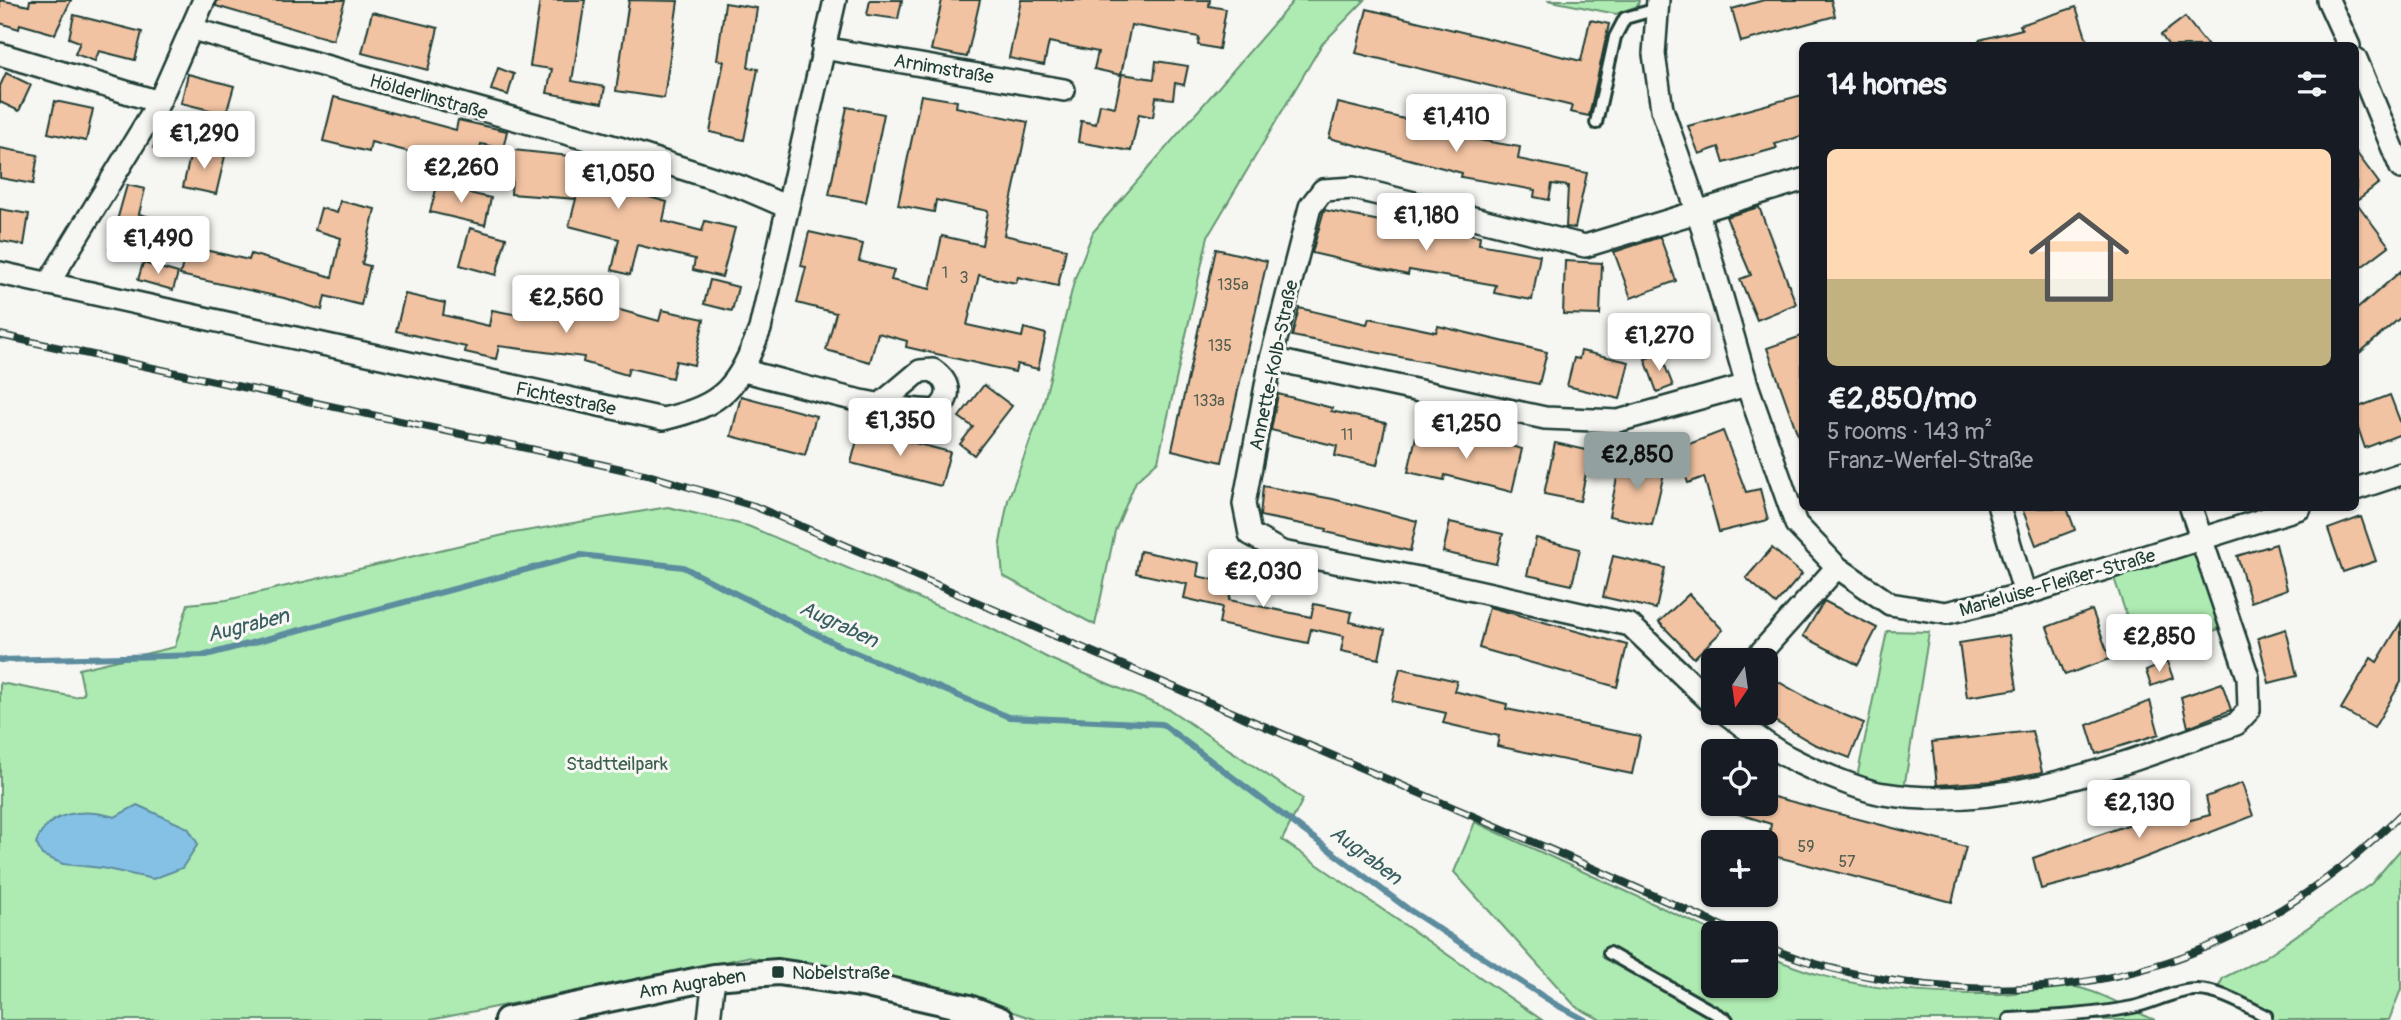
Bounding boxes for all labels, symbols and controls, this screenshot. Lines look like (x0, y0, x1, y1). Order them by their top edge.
street label: Arnimstraße (892, 48, 996, 90)
icon: filters (2293, 65, 2331, 103)
text: 14 homes (1827, 66, 1947, 103)
street label: Hölderlinstraße (367, 69, 491, 126)
pin: €1,410 (1399, 94, 1513, 154)
text: €1,410 (1422, 102, 1490, 131)
pin: €1,290 (147, 111, 261, 171)
text: €1,290 (169, 119, 239, 148)
pin: €2,260 (404, 146, 518, 205)
pin: €1,050 (561, 152, 675, 211)
text: €2,260 (423, 153, 499, 182)
text: €1,050 (581, 159, 655, 188)
pin: €1,180 (1369, 194, 1483, 253)
icon: home (2016, 194, 2142, 320)
text: €1,180 (1393, 201, 1459, 230)
pin: €1,490 (101, 216, 215, 276)
text: €1,490 (123, 224, 193, 253)
house number: 1 (942, 263, 948, 283)
house number: 3 (960, 268, 969, 288)
house number: 135a (1217, 275, 1249, 295)
pin: €2,560 (509, 276, 623, 335)
street label: Annette-Kolb-Straße (1244, 277, 1304, 453)
text: €2,560 (528, 283, 604, 312)
pin: €1,270 (1602, 314, 1716, 373)
text: €1,270 (1624, 321, 1694, 350)
house number: 135 (1208, 336, 1232, 356)
street label: Fichtestraße (513, 377, 619, 421)
text: €2,850/mo (1827, 380, 1977, 417)
house number: 133a (1193, 391, 1225, 411)
pin: €1,350 (843, 398, 957, 458)
pin: €1,250 (1409, 402, 1523, 461)
text: €1,350 (864, 406, 936, 435)
text: €1,250 (1430, 409, 1502, 438)
text: 5 rooms · 143 m² (1827, 417, 1992, 446)
house number: 11 (1341, 425, 1353, 445)
pin: €2,850 (1580, 433, 1694, 492)
text: €2,850 (1600, 440, 1674, 469)
text: Franz-Werfel-Straße (1827, 446, 2033, 475)
street label: Marieluise-Fleißer-Straße (1956, 543, 2159, 622)
pin: €2,030 (1206, 550, 1320, 609)
text: €2,030 (1224, 557, 1302, 586)
water label: Augraben (795, 595, 883, 655)
water label: Augraben (204, 602, 293, 649)
pin: €2,850 (2102, 614, 2216, 674)
text: €2,850 (2122, 622, 2196, 651)
north arrow (1701, 648, 1778, 724)
map controls (1701, 648, 1778, 998)
button: locate (1701, 739, 1778, 816)
park label: Stadtteilpark (566, 752, 668, 776)
pin: €2,130 (2082, 780, 2196, 840)
text: €2,130 (2103, 788, 2175, 817)
water label: Augraben (1324, 820, 1408, 892)
button: + (1701, 830, 1778, 907)
house number: 59 (1798, 837, 1814, 857)
house number: 57 (1838, 852, 1856, 872)
button: − (1701, 921, 1778, 998)
place label: Nobelstraße (792, 961, 890, 985)
street label: Am Augraben (637, 964, 748, 1004)
marker: Nobelstraße (770, 964, 786, 980)

